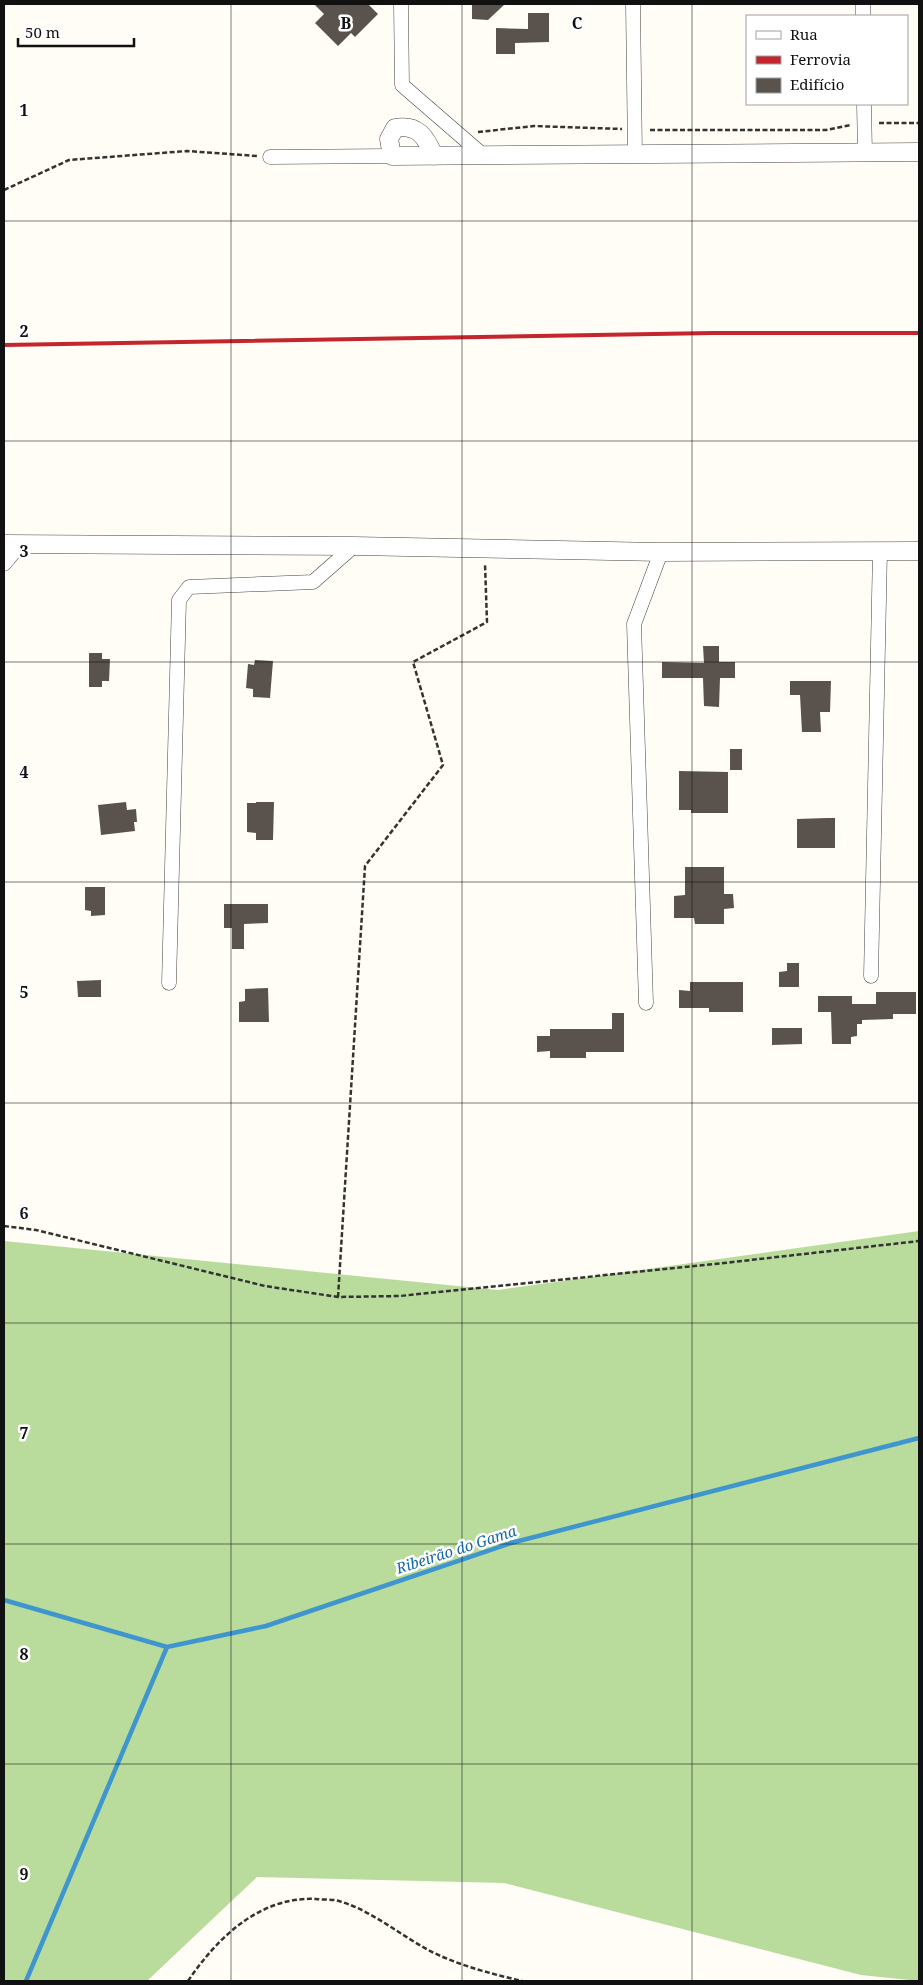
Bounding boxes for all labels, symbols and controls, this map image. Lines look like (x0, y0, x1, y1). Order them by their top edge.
text: B (341, 12, 352, 34)
text: C (572, 12, 583, 34)
scale bar (18, 15, 134, 47)
legend (746, 15, 908, 105)
text: 50 m (25, 22, 60, 42)
text: Rua (790, 24, 818, 44)
text: Ferrovia (790, 49, 851, 69)
text: Edifício (790, 74, 845, 94)
text: 1 (19, 99, 29, 121)
text: 2 (19, 320, 29, 342)
text: 3 (19, 540, 29, 562)
text: 4 (19, 761, 29, 783)
text: 5 (19, 981, 29, 1003)
text: 6 (19, 1202, 29, 1224)
text: 7 (19, 1422, 29, 1444)
water label: Ribeirão do Gama (392, 1520, 519, 1578)
text: 8 (19, 1643, 29, 1665)
text: 9 (19, 1863, 29, 1885)

